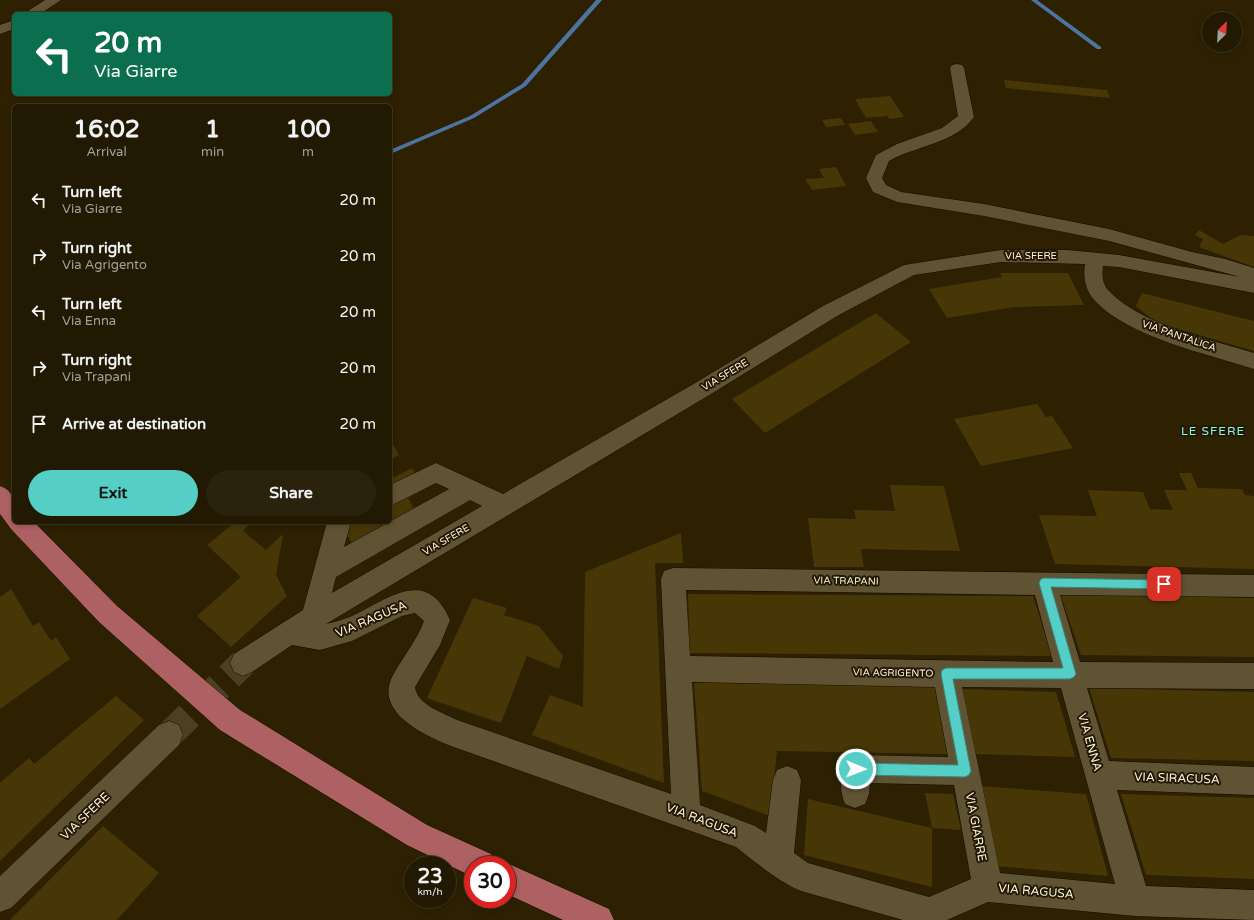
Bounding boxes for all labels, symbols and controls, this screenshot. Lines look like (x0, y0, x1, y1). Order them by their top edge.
north arrow (1202, 12, 1242, 52)
map controls (1202, 12, 1242, 52)
text: 20 m (94, 26, 162, 60)
icon: left (28, 28, 80, 80)
text: Via Giarre (94, 60, 178, 82)
text: 16:02 (73, 115, 140, 144)
text: 1 (205, 115, 220, 144)
text: 100 (285, 115, 331, 144)
text: Arrival (86, 144, 127, 160)
text: min (201, 144, 224, 160)
text: m (302, 144, 314, 160)
text: Turn left (62, 183, 122, 201)
icon: left (28, 189, 50, 211)
text: 20 m (339, 191, 376, 209)
text: Via Giarre (62, 201, 122, 217)
text: Turn right (62, 239, 132, 257)
icon: right (28, 245, 50, 267)
text: 20 m (339, 247, 376, 265)
street label: VIA SFERE (1005, 250, 1057, 262)
text: Via Agrigento (62, 257, 147, 273)
text: Turn left (62, 295, 122, 313)
icon: left (28, 301, 50, 323)
text: 20 m (339, 303, 376, 321)
text: Via Enna (62, 313, 116, 329)
street label: VIA PANTALICA (1140, 318, 1218, 354)
text: Turn right (62, 351, 132, 369)
street label: VIA SFERE (700, 356, 750, 394)
icon: right (28, 357, 50, 379)
text: 20 m (339, 359, 376, 377)
text: Via Trapani (62, 369, 131, 385)
icon: arrive (28, 413, 50, 435)
text: Arrive at destination (62, 415, 206, 433)
text: 20 m (339, 415, 376, 433)
district label: LE SFERE (1181, 424, 1245, 438)
button: Exit (28, 470, 198, 516)
button: Share (206, 470, 376, 516)
street label: VIA SFERE (420, 522, 472, 558)
pin (1147, 567, 1181, 601)
icon: arrive (1153, 573, 1175, 595)
street label: VIA TRAPANI (813, 574, 879, 588)
street label: VIA RAGUSA (333, 598, 409, 640)
street label: VIA AGRIGENTO (853, 666, 933, 680)
street label: VIA ENNA (1075, 711, 1105, 773)
position arrow (835, 748, 877, 790)
street label: VIA SIRACUSA (1134, 770, 1220, 786)
street label: VIA SFERE (58, 789, 113, 843)
street label: VIA GIARRE (962, 791, 990, 863)
street label: VIA RAGUSA (664, 800, 740, 840)
speed limit sign: 30 (464, 856, 516, 908)
text: 23 (417, 865, 443, 889)
street label: VIA RAGUSA (998, 881, 1074, 901)
text: km/h (417, 886, 443, 898)

